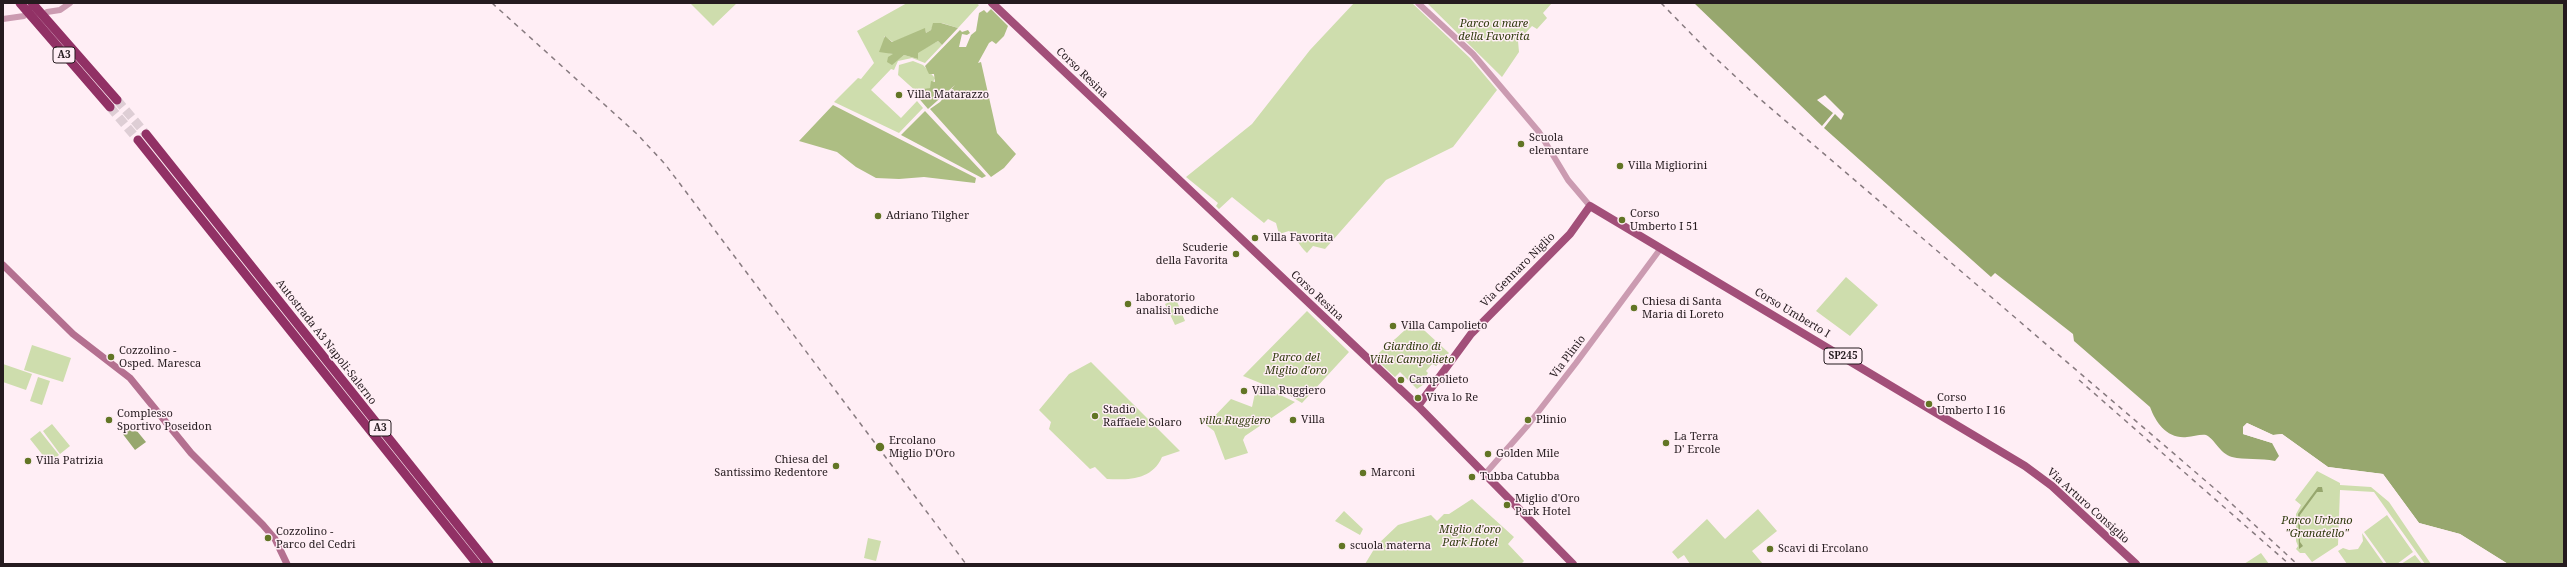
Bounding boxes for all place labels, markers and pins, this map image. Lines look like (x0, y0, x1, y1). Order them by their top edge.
place label: Villa Matarazzo (907, 88, 989, 102)
marker: Villa Matarazzo (894, 90, 904, 100)
place label: Scuola elementare (1529, 131, 1589, 157)
marker: Scuola elementare (1516, 139, 1526, 149)
place label: Villa Migliorini (1628, 159, 1707, 173)
marker: Villa Migliorini (1615, 161, 1625, 171)
place label: Corso Umberto I 51 (1630, 207, 1698, 233)
place label: Adriano Tilgher (886, 209, 969, 223)
marker: Adriano Tilgher (873, 211, 883, 221)
marker: Corso Umberto I 51 (1617, 215, 1627, 225)
place label: Villa Favorita (1263, 231, 1334, 245)
marker: Villa Favorita (1250, 233, 1260, 243)
place label: Scuderie della Favorita (1156, 241, 1228, 267)
marker: Scuderie della Favorita (1231, 249, 1241, 259)
place label: laboratorio analisi mediche (1136, 291, 1219, 317)
place label: Chiesa di Santa Maria di Loreto (1642, 295, 1724, 321)
marker: laboratorio analisi mediche (1123, 299, 1133, 309)
marker: Chiesa di Santa Maria di Loreto (1629, 303, 1639, 313)
place label: Villa Campolieto (1401, 319, 1487, 333)
marker: Villa Campolieto (1388, 321, 1398, 331)
place label: Cozzolino - Osped. Maresca (119, 344, 201, 370)
marker: Cozzolino - Osped. Maresca (106, 352, 116, 362)
place label: Campolieto (1409, 373, 1468, 387)
marker: Campolieto (1396, 375, 1406, 385)
place label: Villa Ruggiero (1252, 384, 1326, 398)
marker: Villa Ruggiero (1239, 386, 1249, 396)
place label: Viva lo Re (1426, 391, 1478, 405)
place label: Corso Umberto I 16 (1937, 391, 2005, 417)
marker: Viva lo Re (1413, 393, 1423, 403)
marker: Corso Umberto I 16 (1924, 399, 1934, 409)
place label: Stadio Raffaele Solaro (1103, 403, 1182, 429)
place label: Complesso Sportivo Poseidon (117, 407, 212, 433)
marker: Stadio Raffaele Solaro (1090, 411, 1100, 421)
place label: Villa (1301, 413, 1325, 427)
place label: Plinio (1536, 413, 1567, 427)
marker: Complesso Sportivo Poseidon (104, 415, 114, 425)
marker: Villa (1288, 415, 1298, 425)
marker: Plinio (1523, 415, 1533, 425)
place label: La Terra D' Ercole (1674, 430, 1720, 456)
place label: Ercolano Miglio D'Oro (889, 434, 955, 460)
marker: La Terra D' Ercole (1661, 438, 1671, 448)
marker: Ercolano Miglio D'Oro (874, 441, 886, 453)
place label: Golden Mile (1496, 447, 1559, 461)
marker: Golden Mile (1483, 449, 1493, 459)
place label: Chiesa del Santissimo Redentore (714, 453, 828, 479)
place label: Villa Patrizia (36, 454, 104, 468)
marker: Villa Patrizia (23, 456, 33, 466)
marker: Chiesa del Santissimo Redentore (831, 461, 841, 471)
place label: Marconi (1371, 466, 1415, 480)
marker: Marconi (1358, 468, 1368, 478)
place label: Tubba Catubba (1480, 470, 1560, 484)
marker: Tubba Catubba (1467, 472, 1477, 482)
place label: Miglio d'Oro Park Hotel (1515, 492, 1580, 518)
marker: Miglio d'Oro Park Hotel (1502, 500, 1512, 510)
place label: Cozzolino - Parco del Cedri (276, 525, 356, 551)
marker: Cozzolino - Parco del Cedri (263, 533, 273, 543)
place label: scuola materna (1350, 539, 1431, 553)
marker: scuola materna (1337, 541, 1347, 551)
place label: Scavi di Ercolano (1778, 542, 1868, 556)
marker: Scavi di Ercolano (1765, 544, 1775, 554)

